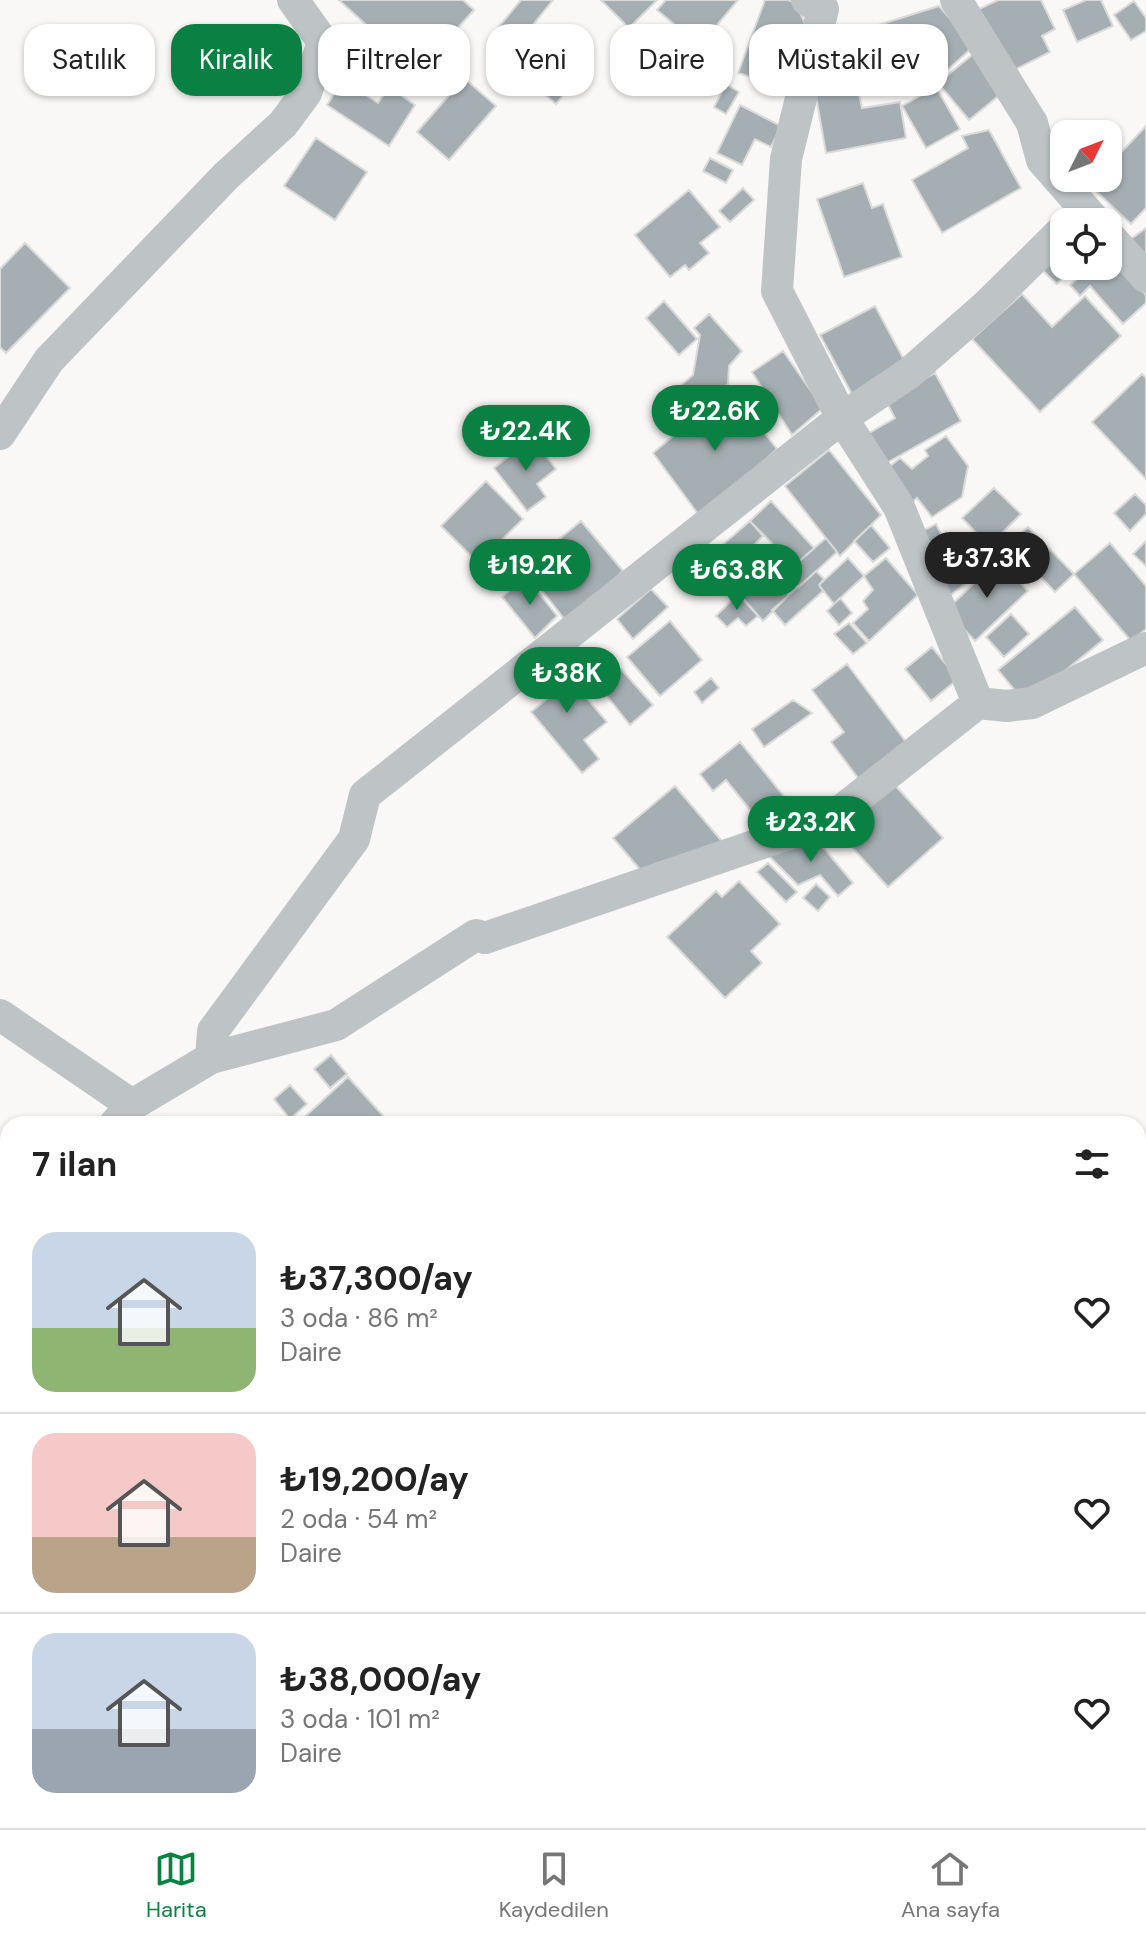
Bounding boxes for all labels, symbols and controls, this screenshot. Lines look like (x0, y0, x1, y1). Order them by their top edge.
chip: Satılık (24, 24, 155, 96)
chip: Kiralık (171, 24, 302, 96)
chip: Filtreler (318, 24, 470, 96)
chip: Yeni (486, 24, 594, 96)
chip: Daire (610, 24, 733, 96)
chip: Müstakil ev (749, 24, 948, 96)
north arrow (1050, 120, 1122, 192)
map controls (1050, 120, 1122, 280)
button: locate (1050, 208, 1122, 280)
pin: ₺22.6K (650, 385, 780, 453)
text: ₺22.6K (670, 394, 760, 428)
pin: ₺22.4K (461, 405, 591, 473)
text: ₺22.4K (480, 414, 572, 448)
pin: ₺37.3K (922, 532, 1052, 600)
pin: ₺19.2K (465, 539, 595, 607)
text: ₺37.3K (943, 541, 1031, 575)
pin: ₺63.8K (672, 544, 802, 612)
text: ₺19.2K (487, 548, 573, 582)
text: ₺63.8K (690, 553, 784, 587)
pin: ₺38K (520, 647, 614, 715)
text: ₺38K (532, 656, 602, 690)
pin: ₺23.2K (746, 796, 876, 864)
text: ₺23.2K (766, 805, 856, 839)
text: 7 ilan (32, 1142, 117, 1187)
icon: filters (1070, 1142, 1114, 1186)
text: ₺37,300/ay (280, 1256, 473, 1301)
icon: home (96, 1264, 192, 1360)
icon: heart (1070, 1290, 1114, 1334)
text: 3 oda · 86 m² (280, 1301, 438, 1335)
text: Daire (280, 1335, 342, 1369)
text: ₺19,200/ay (280, 1457, 469, 1502)
icon: home (96, 1465, 192, 1561)
icon: heart (1070, 1491, 1114, 1535)
text: 2 oda · 54 m² (280, 1502, 437, 1536)
text: Daire (280, 1536, 342, 1570)
text: ₺38,000/ay (280, 1657, 481, 1702)
icon: home (96, 1665, 192, 1761)
icon: heart (1070, 1691, 1114, 1735)
text: 3 oda · 101 m² (280, 1702, 440, 1736)
text: Daire (280, 1736, 342, 1770)
tab: Harita (146, 1847, 207, 1924)
tab: Kaydedilen (499, 1847, 609, 1924)
tab: Ana sayfa (901, 1847, 1000, 1924)

